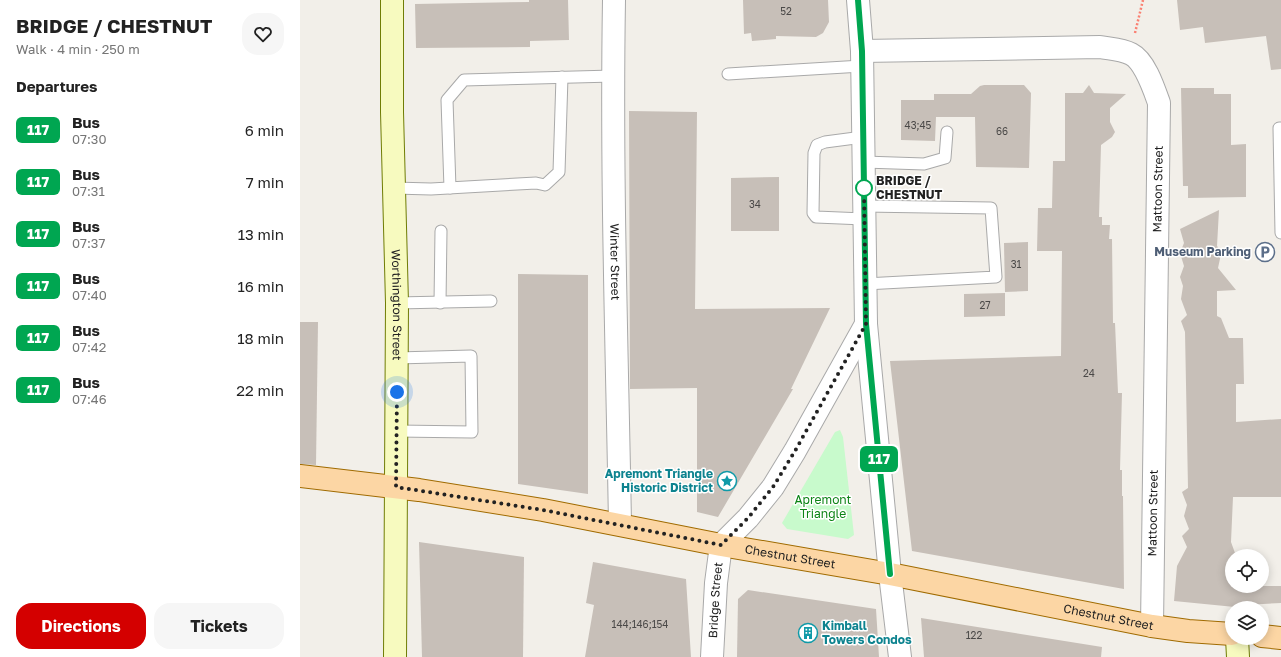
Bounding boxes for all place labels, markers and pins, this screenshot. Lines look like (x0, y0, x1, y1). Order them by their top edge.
place label: BRIDGE / CHESTNUT (876, 173, 943, 202)
marker: BRIDGE / CHESTNUT (855, 179, 873, 197)
parking icon: Museum Parking (1254, 241, 1276, 263)
place label: Museum Parking (1154, 244, 1251, 259)
place label: Apremont Triangle Historic District (605, 466, 713, 495)
place icon: Apremont Triangle Historic District (716, 470, 738, 492)
place label: Kimball Towers Condos (822, 618, 912, 647)
building icon: Kimball Towers Condos (797, 622, 819, 644)

